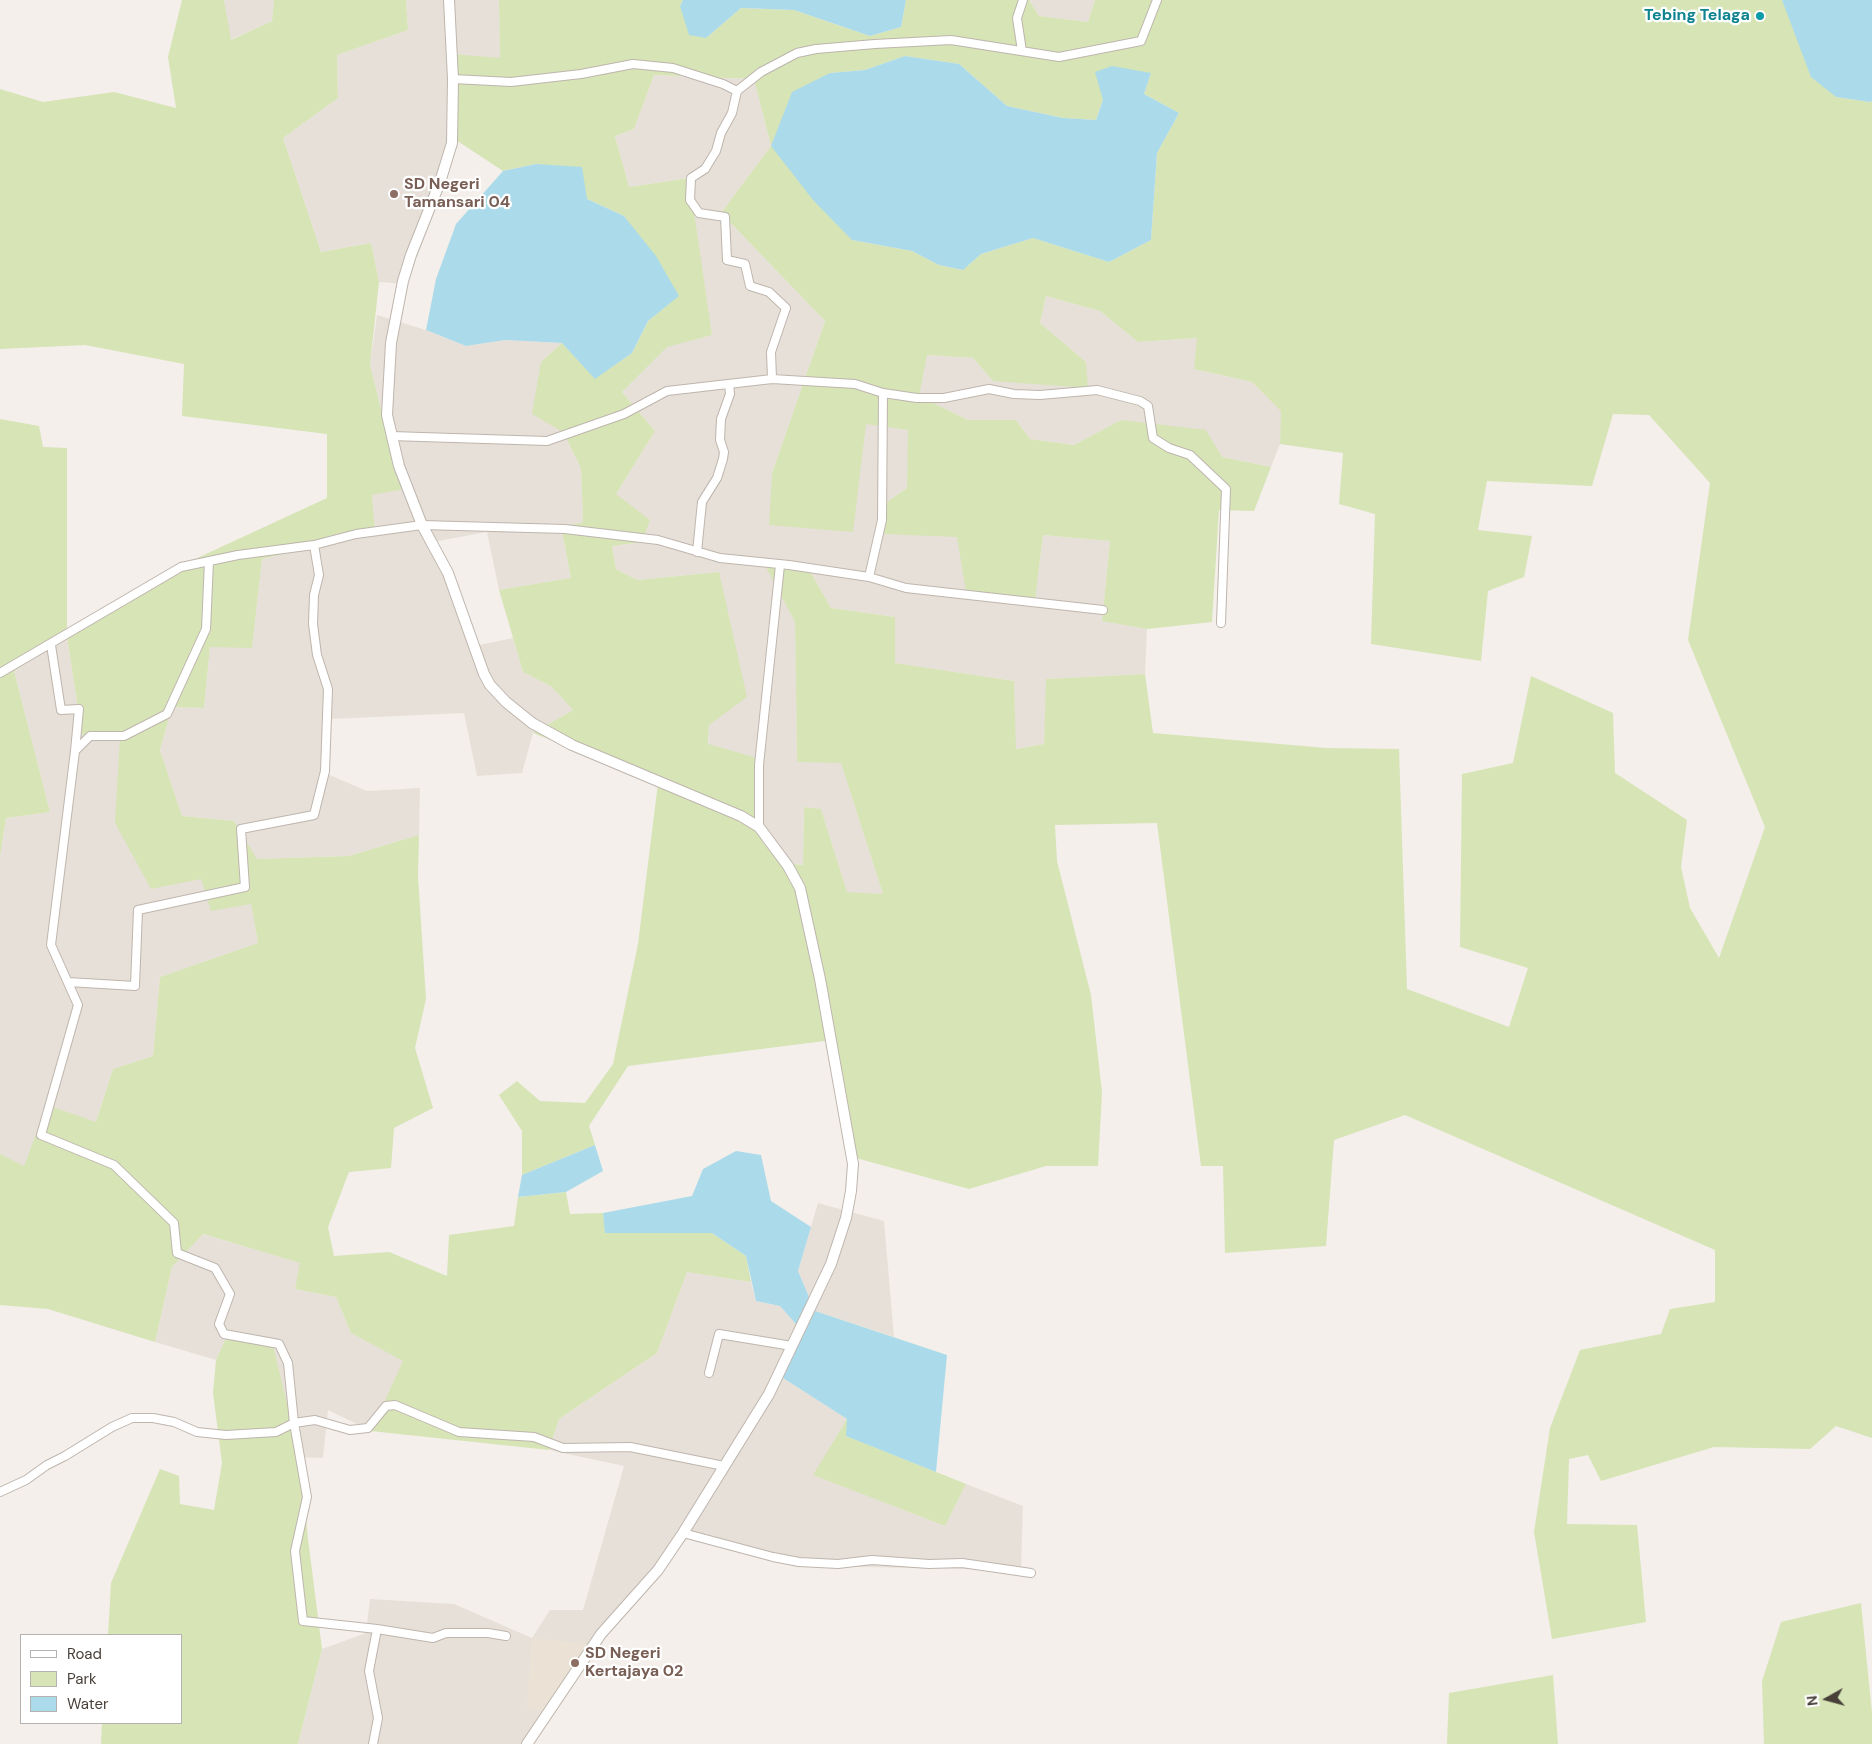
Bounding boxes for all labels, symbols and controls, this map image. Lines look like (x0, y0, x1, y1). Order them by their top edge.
place label: Tebing Telaga (1644, 6, 1750, 26)
marker: Tebing Telaga (1754, 10, 1766, 22)
place label: SD Negeri Tamansari 04 (404, 175, 510, 213)
marker: SD Negeri Tamansari 04 (388, 188, 400, 200)
legend (20, 1634, 182, 1724)
text: Road (67, 1644, 102, 1664)
place label: SD Negeri Kertajaya 02 (585, 1644, 683, 1682)
marker: SD Negeri Kertajaya 02 (569, 1657, 581, 1669)
text: Park (67, 1669, 97, 1689)
north arrow (1802, 1674, 1852, 1724)
text: Water (67, 1694, 108, 1714)
text: N (1803, 1695, 1822, 1707)

